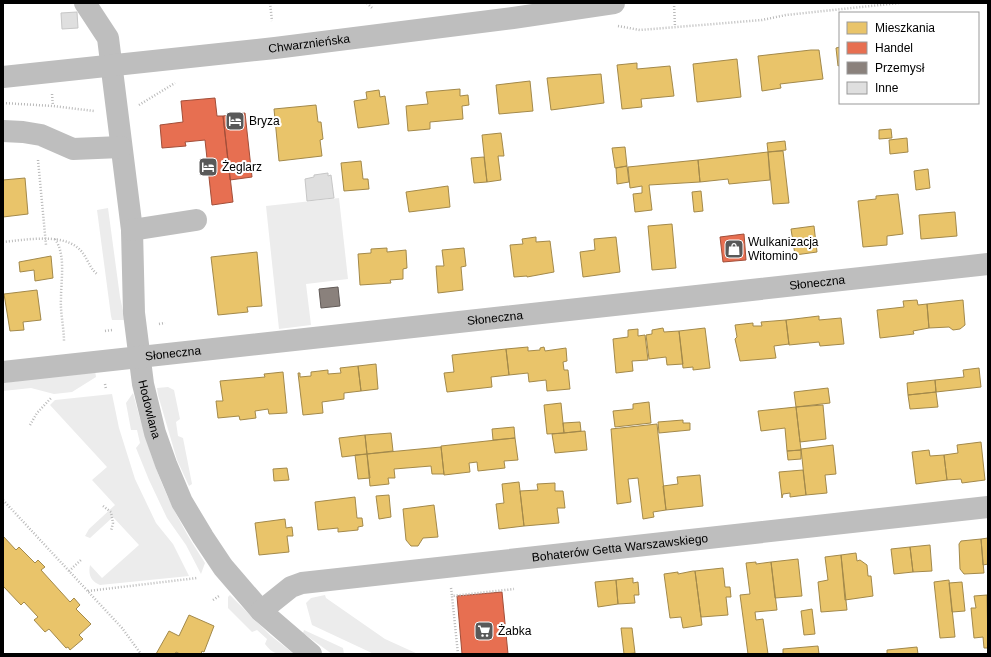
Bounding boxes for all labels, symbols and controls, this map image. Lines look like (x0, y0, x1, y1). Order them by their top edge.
legend (839, 12, 979, 104)
text: Mieszkania (875, 21, 935, 35)
street label: Chwarznieńska (268, 32, 351, 56)
text: Handel (875, 41, 913, 55)
text: Przemysł (875, 61, 925, 75)
text: Inne (875, 81, 899, 95)
hotel icon: Bryza (224, 110, 246, 132)
place label: Bryza (249, 114, 280, 128)
hotel icon: Żeglarz (197, 156, 219, 178)
place label: Żeglarz (222, 160, 262, 174)
place label: Wulkanizacja Witomino (748, 235, 819, 263)
shop icon: Wulkanizacja Witomino (723, 238, 745, 260)
street label: Słoneczna (788, 273, 846, 293)
street label: Słoneczna (466, 308, 524, 328)
street label: Słoneczna (144, 343, 202, 363)
street label: Hodowlana (135, 378, 164, 441)
street label: Bohaterów Getta Warszawskiego (531, 531, 709, 564)
supermarket icon: Żabka (473, 620, 495, 642)
place label: Żabka (498, 624, 532, 638)

